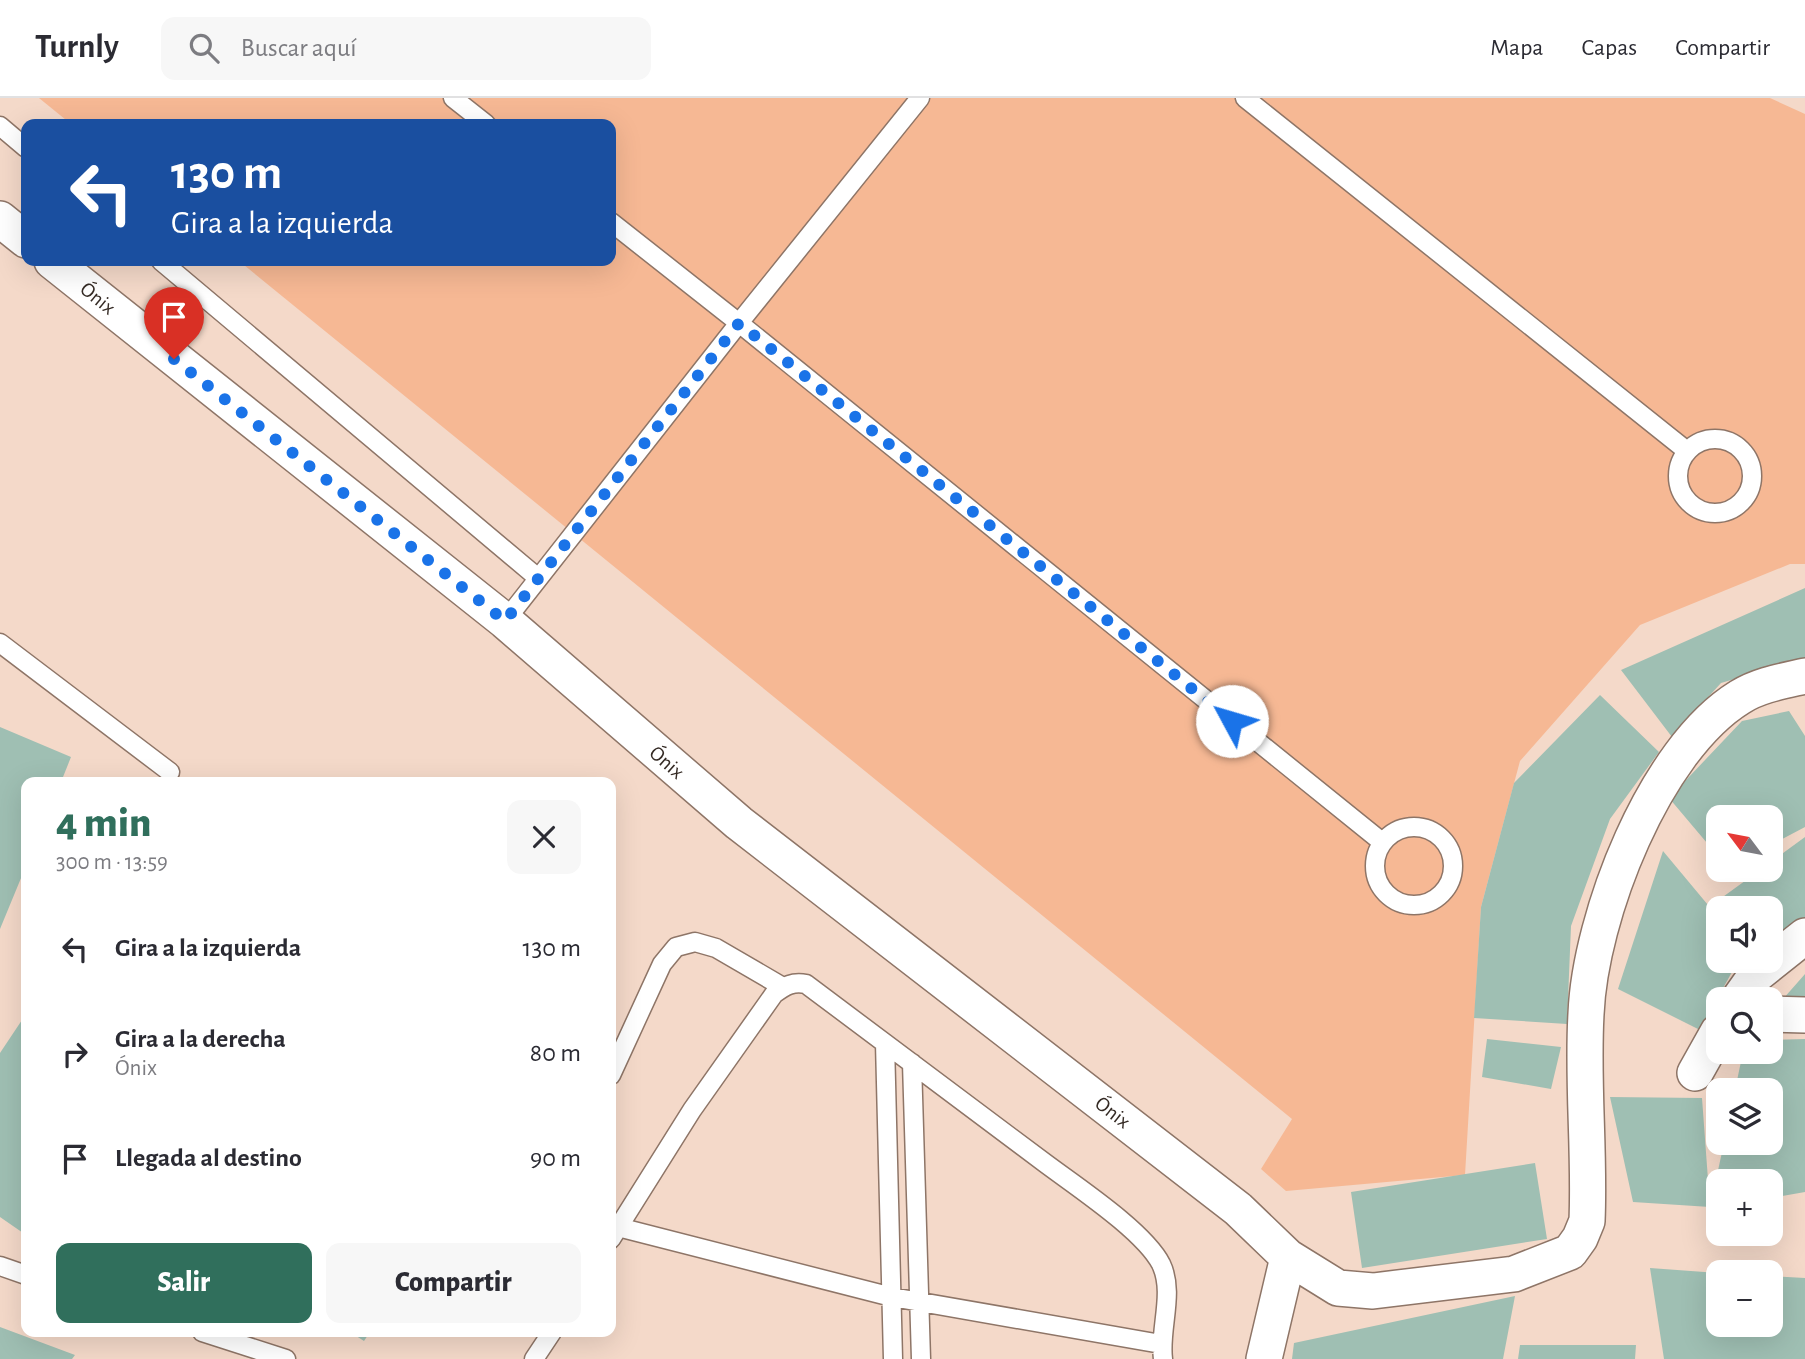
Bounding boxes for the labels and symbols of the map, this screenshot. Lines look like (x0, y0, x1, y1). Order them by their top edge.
street label: Ónix (76, 277, 120, 319)
pin (144, 287, 204, 359)
position arrow (1195, 684, 1269, 758)
street label: Ónix (645, 740, 689, 783)
north arrow (1706, 805, 1783, 882)
street label: Ónix (1091, 1091, 1136, 1132)

